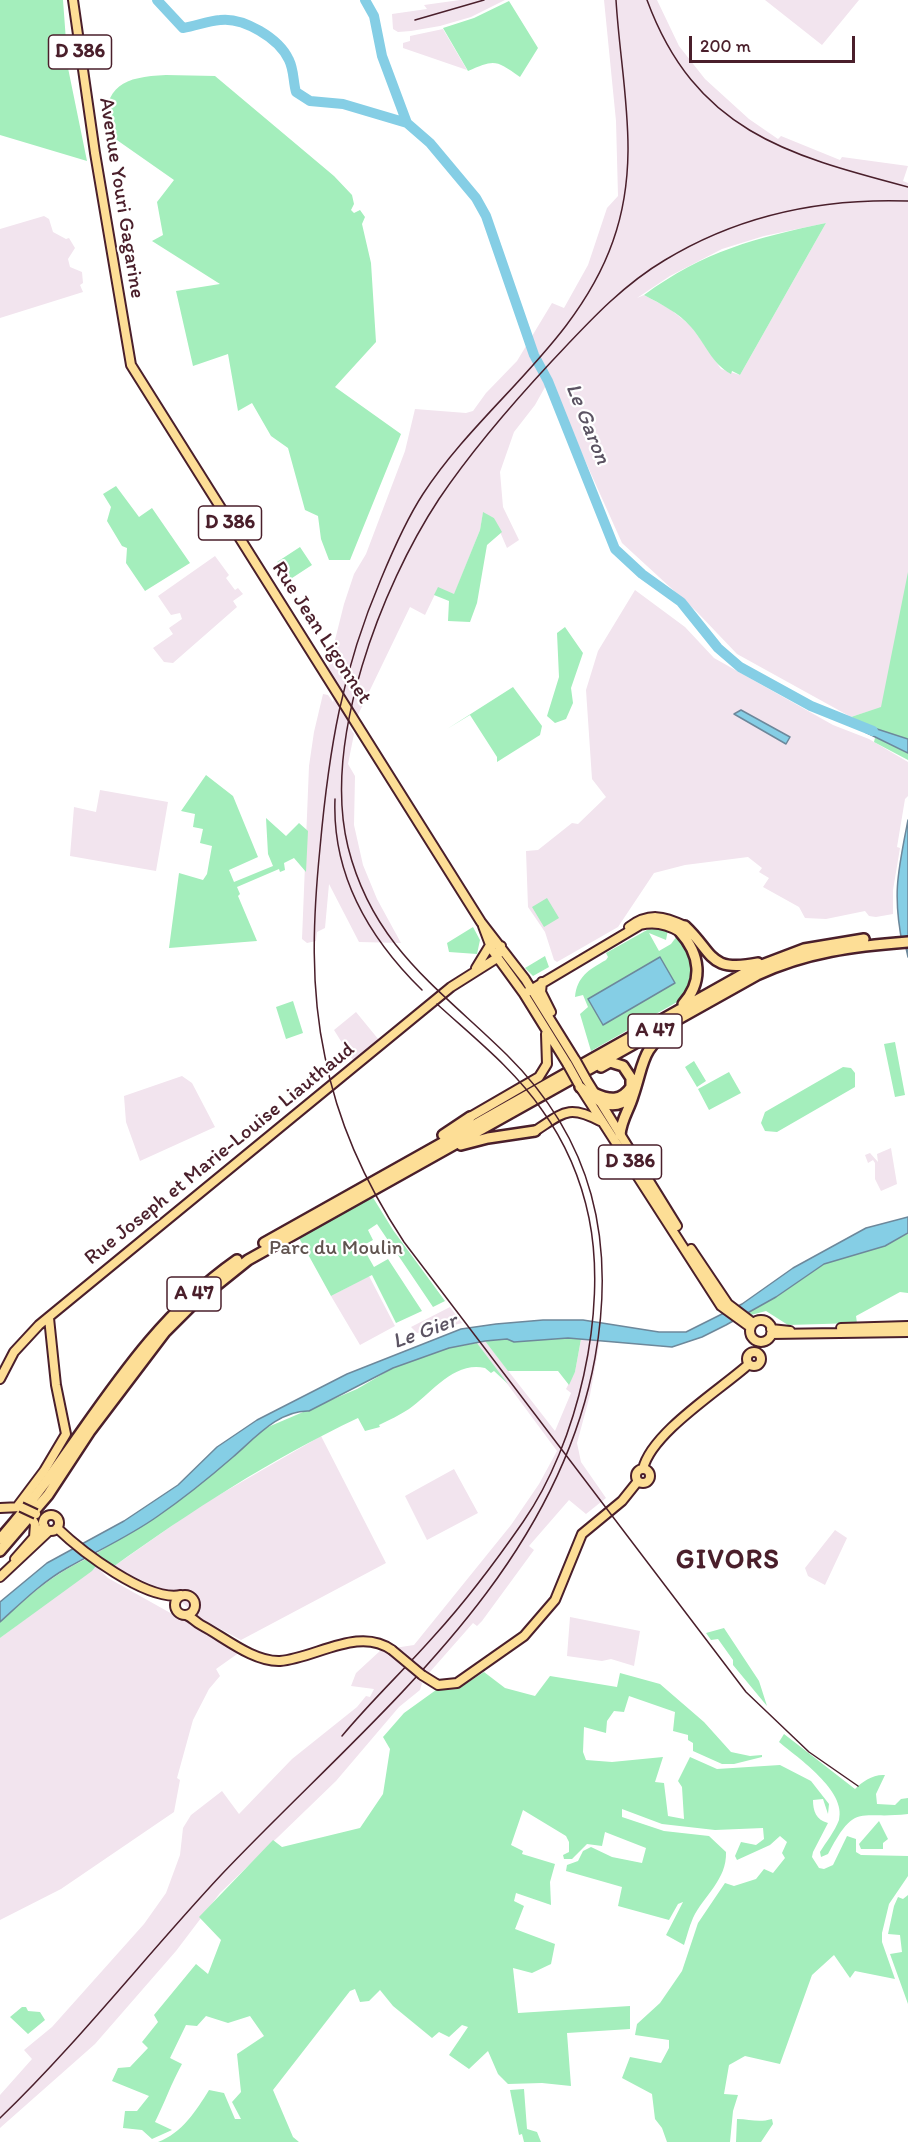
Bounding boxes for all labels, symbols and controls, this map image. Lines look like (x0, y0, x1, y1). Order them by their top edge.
scale bar (692, 24, 858, 62)
road number: D 386 (48, 35, 112, 69)
text: 200 m (700, 35, 751, 57)
street label: Avenue Youri Gagarine (93, 96, 149, 300)
water label: Le Garon (559, 380, 615, 468)
road number: D 386 (198, 506, 262, 540)
street label: Rue Jean Ligonnet (266, 557, 376, 709)
road number: A 47 (628, 1014, 682, 1048)
street label: Rue Joseph et Marie-Louise Liauthaud (80, 1037, 360, 1271)
road number: D 386 (598, 1145, 662, 1179)
park label: Parc du Moulin (269, 1236, 403, 1262)
road number: A 47 (167, 1277, 221, 1311)
water label: Le Gier (389, 1308, 461, 1356)
district label: GIVORS (676, 1545, 780, 1577)

